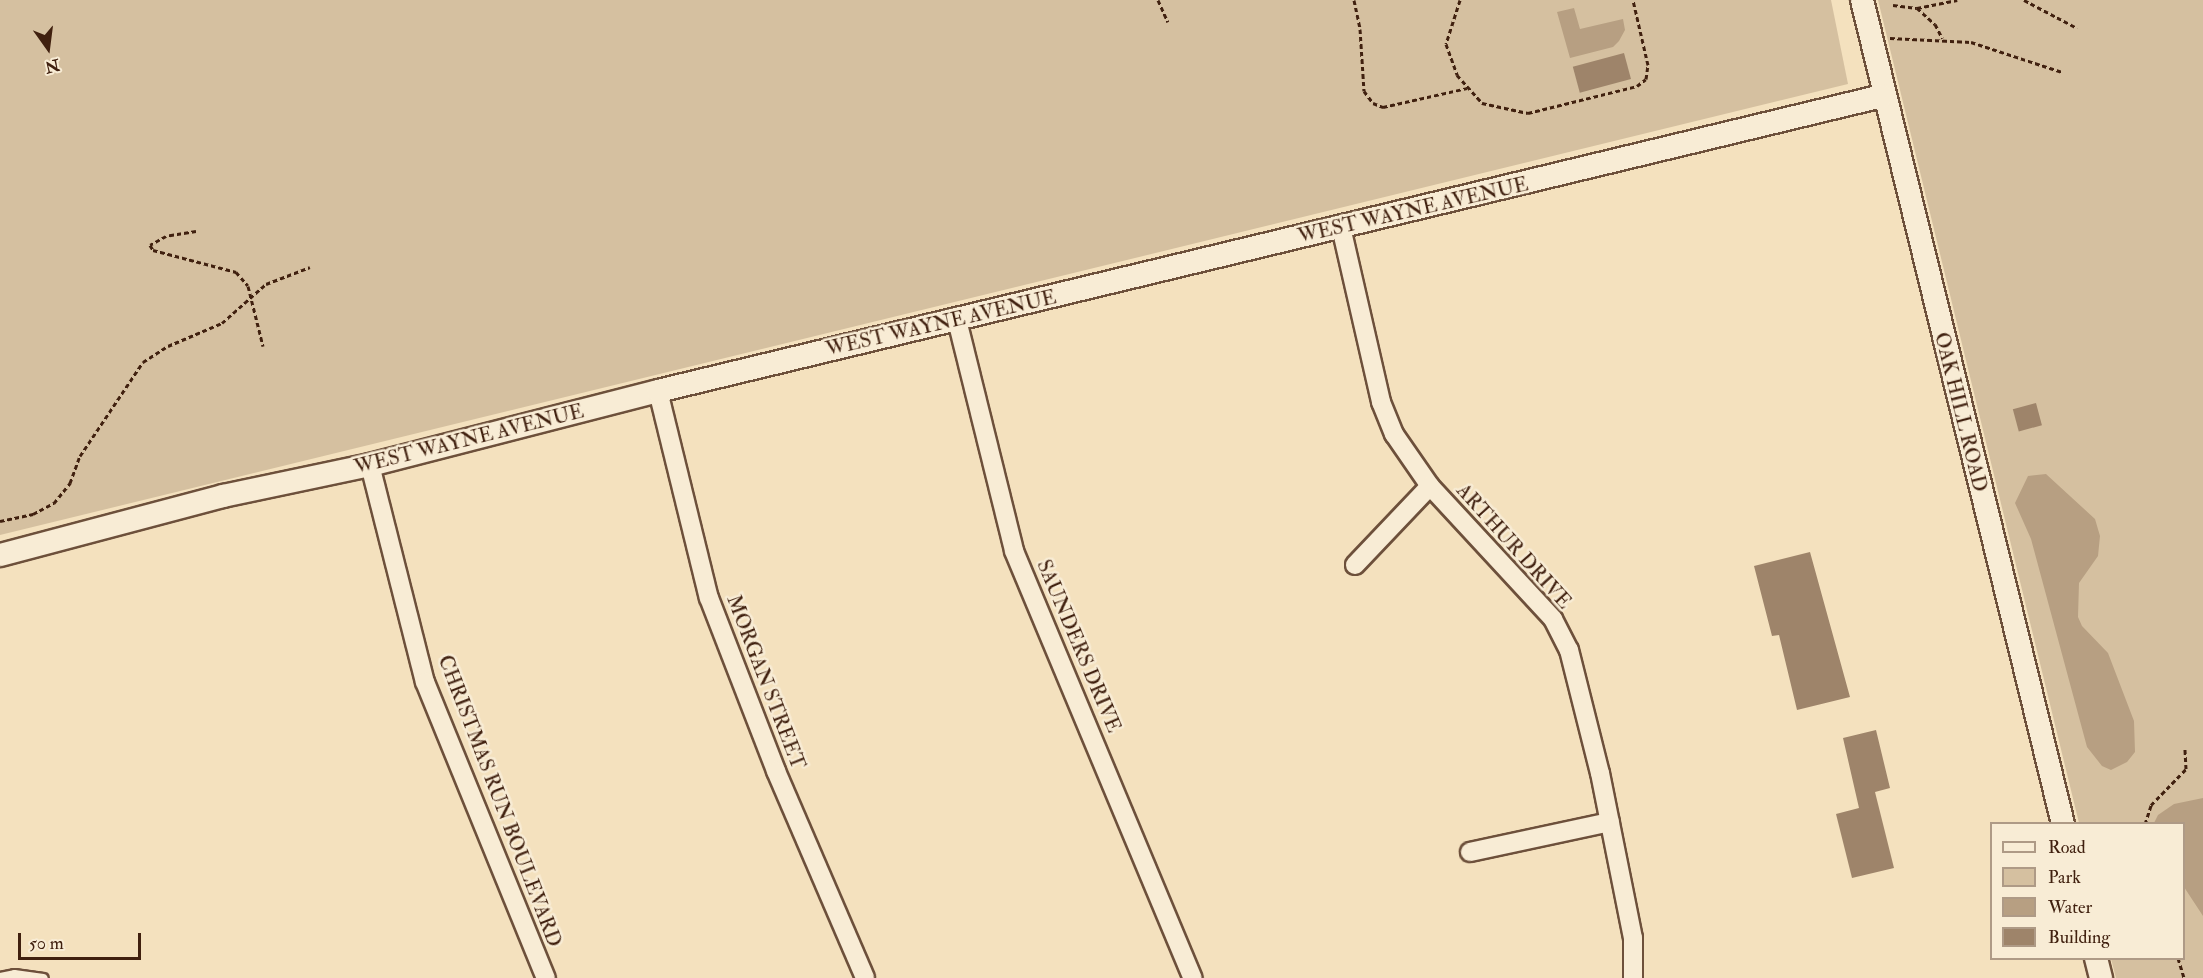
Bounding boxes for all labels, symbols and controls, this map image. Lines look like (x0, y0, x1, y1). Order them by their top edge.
north arrow (18, 18, 78, 78)
text: N (43, 54, 62, 77)
street label: WEST WAYNE AVENUE (1295, 172, 1531, 248)
street label: WEST WAYNE AVENUE (823, 285, 1059, 361)
street label: OAK HILL ROAD (1930, 330, 1992, 494)
street label: WEST WAYNE AVENUE (352, 399, 586, 479)
street label: ARTHUR DRIVE (1452, 478, 1576, 614)
street label: SAUNDERS DRIVE (1032, 556, 1126, 736)
street label: MORGAN STREET (722, 591, 810, 773)
street label: CHRISTMAS RUN BOULEVARD (433, 652, 567, 950)
legend (1990, 822, 2185, 960)
text: Road (2048, 836, 2086, 859)
text: Park (2048, 866, 2081, 889)
text: Water (2048, 896, 2092, 919)
scale bar (21, 921, 144, 959)
text: Building (2048, 926, 2110, 949)
text: 50 m (29, 932, 64, 955)

